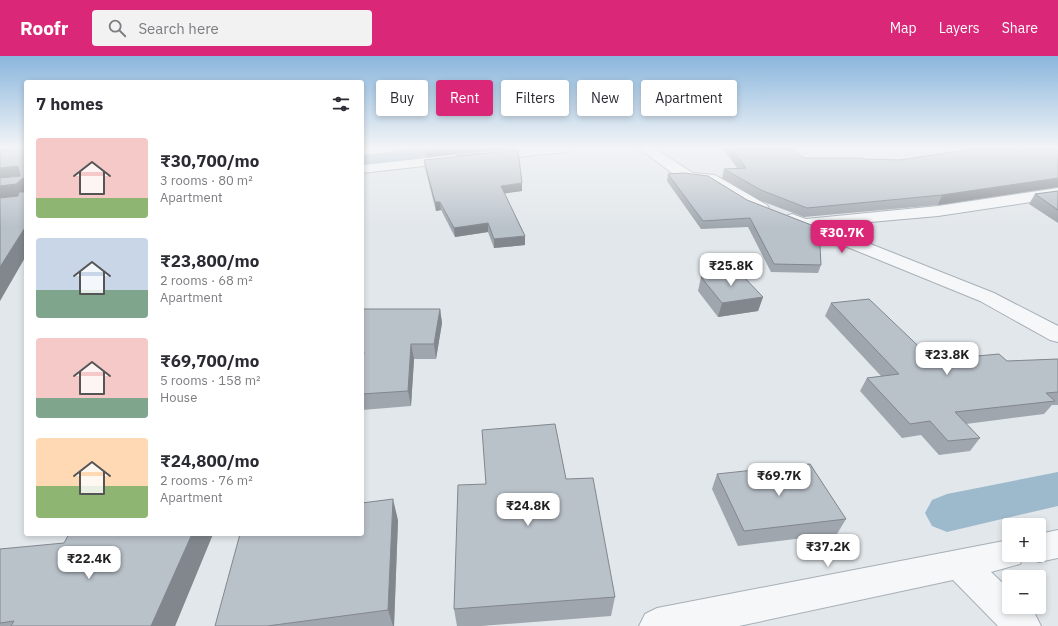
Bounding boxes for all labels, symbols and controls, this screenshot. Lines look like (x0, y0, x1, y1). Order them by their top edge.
search box (92, 10, 372, 46)
text: Roofr (20, 16, 68, 40)
icon: search (106, 17, 128, 39)
text: Search here (138, 19, 219, 38)
text: Map (890, 19, 917, 37)
text: Layers (939, 19, 980, 37)
text: Share (1002, 19, 1038, 37)
chip: Buy (376, 80, 428, 116)
chip: Rent (436, 80, 493, 116)
chip: Filters (501, 80, 569, 116)
chip: New (577, 80, 633, 116)
chip: Apartment (641, 80, 737, 116)
text: 7 homes (36, 93, 103, 115)
icon: filters (330, 93, 352, 115)
text: ₹30,700/mo (160, 150, 259, 172)
icon: home (68, 154, 116, 202)
text: 3 rooms · 80 m² (160, 172, 253, 189)
text: Apartment (160, 189, 223, 206)
pin: ₹30.7K (809, 220, 875, 254)
text: ₹30.7K (820, 224, 864, 241)
text: ₹23,800/mo (160, 250, 259, 272)
pin: ₹25.8K (698, 253, 764, 287)
icon: home (68, 254, 116, 302)
text: ₹25.8K (709, 257, 753, 274)
text: 2 rooms · 68 m² (160, 272, 253, 289)
text: Apartment (160, 289, 223, 306)
pin: ₹23.8K (914, 342, 980, 376)
text: ₹23.8K (925, 346, 969, 363)
text: ₹69,700/mo (160, 350, 259, 372)
icon: home (68, 354, 116, 402)
text: 5 rooms · 158 m² (160, 372, 261, 389)
text: House (160, 389, 197, 406)
text: ₹24,800/mo (160, 450, 259, 472)
icon: home (68, 454, 116, 502)
pin: ₹69.7K (746, 463, 812, 497)
text: ₹69.7K (757, 467, 801, 484)
text: 2 rooms · 76 m² (160, 472, 253, 489)
text: Apartment (160, 489, 223, 506)
pin: ₹24.8K (495, 493, 561, 527)
text: ₹24.8K (506, 497, 550, 514)
map controls (1002, 518, 1046, 614)
button: + (1002, 518, 1046, 562)
pin: ₹37.2K (795, 534, 861, 568)
text: ₹37.2K (806, 538, 850, 555)
pin: ₹22.4K (56, 546, 122, 580)
text: ₹22.4K (67, 550, 111, 567)
button: − (1002, 570, 1046, 614)

